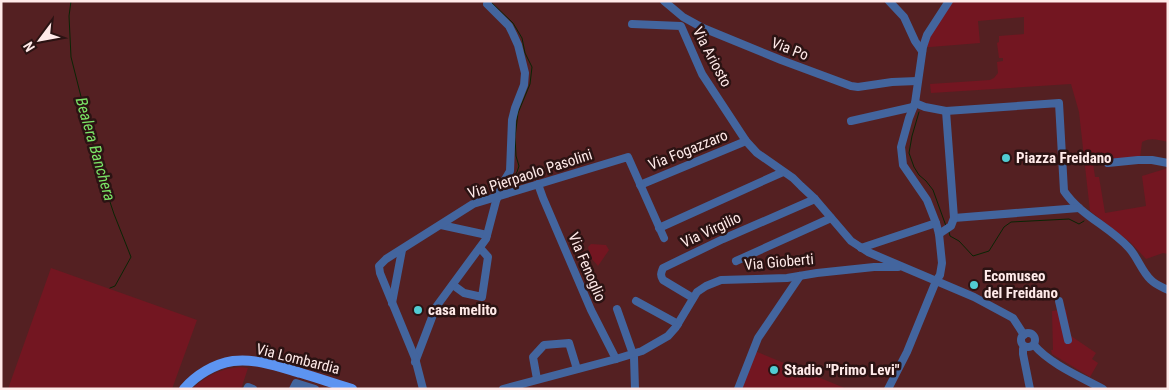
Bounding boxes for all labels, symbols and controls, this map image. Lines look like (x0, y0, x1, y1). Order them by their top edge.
north arrow (15, 15, 65, 65)
street label: Via Ariosto (689, 24, 735, 90)
street label: Via Po (769, 34, 811, 64)
text: N (20, 39, 38, 55)
water label: Bealera Banchera (72, 95, 119, 203)
street label: Via Fogazzaro (646, 126, 730, 174)
street label: Via Pierpaolo Pasolini (466, 145, 594, 203)
place label: Piazza Freidano (1016, 149, 1112, 167)
marker: Piazza Freidano (1000, 152, 1012, 164)
street label: Via Virgilio (678, 208, 744, 252)
street label: Via Fenoglio (564, 230, 610, 304)
street label: Via Gioberti (744, 250, 814, 274)
place label: Ecomuseo del Freidano (984, 267, 1058, 302)
marker: Ecomuseo del Freidano (968, 279, 980, 291)
place label: casa melito (428, 301, 497, 319)
marker: casa melito (412, 304, 424, 316)
street label: Via Lombardia (254, 340, 342, 378)
place label: Stadio "Primo Levi" (784, 361, 900, 379)
marker: Stadio "Primo Levi" (768, 364, 780, 376)

